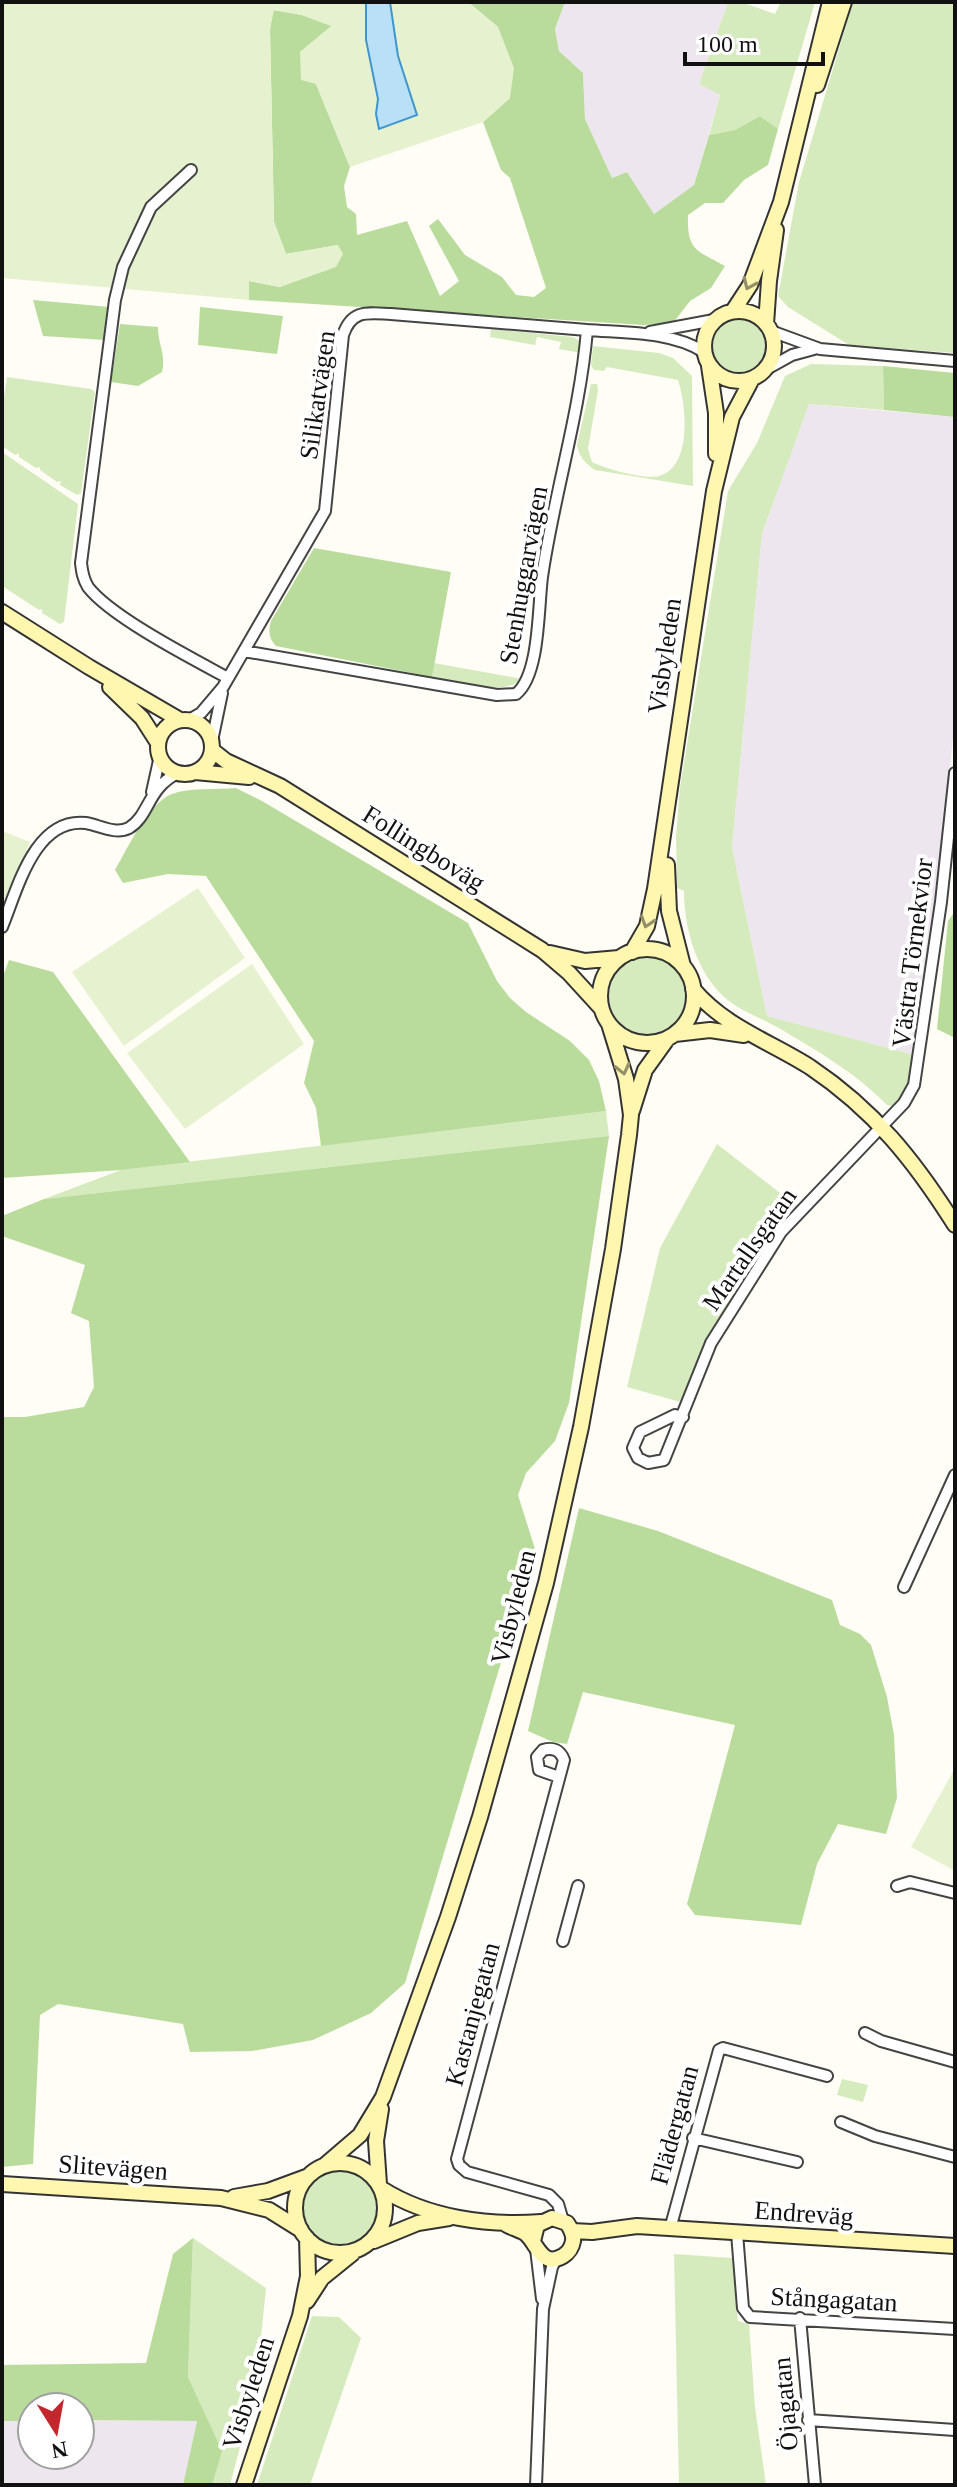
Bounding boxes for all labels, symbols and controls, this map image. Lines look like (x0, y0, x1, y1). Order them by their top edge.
scale bar (685, 16, 823, 66)
text: 100 m (697, 31, 758, 57)
one-way arrow (743, 276, 759, 290)
street label: Silikatvägen (294, 329, 341, 461)
street label: Stenhuggarvägen (494, 484, 553, 666)
street label: Visbyleden (642, 596, 687, 716)
street label: Follingboväg (357, 799, 490, 897)
street label: Västra Törnekvior (886, 856, 939, 1050)
one-way arrow (641, 914, 657, 928)
one-way arrow (614, 1061, 631, 1075)
street label: Martallsgatan (697, 1182, 802, 1316)
street label: Visbyleden (485, 1547, 542, 1667)
street label: Kastanjegatan (439, 1939, 506, 2089)
street label: Flädergatan (645, 2062, 704, 2188)
street label: Slitevägen (57, 2149, 169, 2186)
street label: Endreväg (753, 2196, 855, 2231)
street label: Stångagatan (770, 2282, 898, 2317)
street label: Visbyleden (217, 2333, 280, 2453)
street label: Öjagatan (767, 2356, 804, 2452)
north arrow (16, 2391, 96, 2471)
text: N (49, 2436, 70, 2464)

